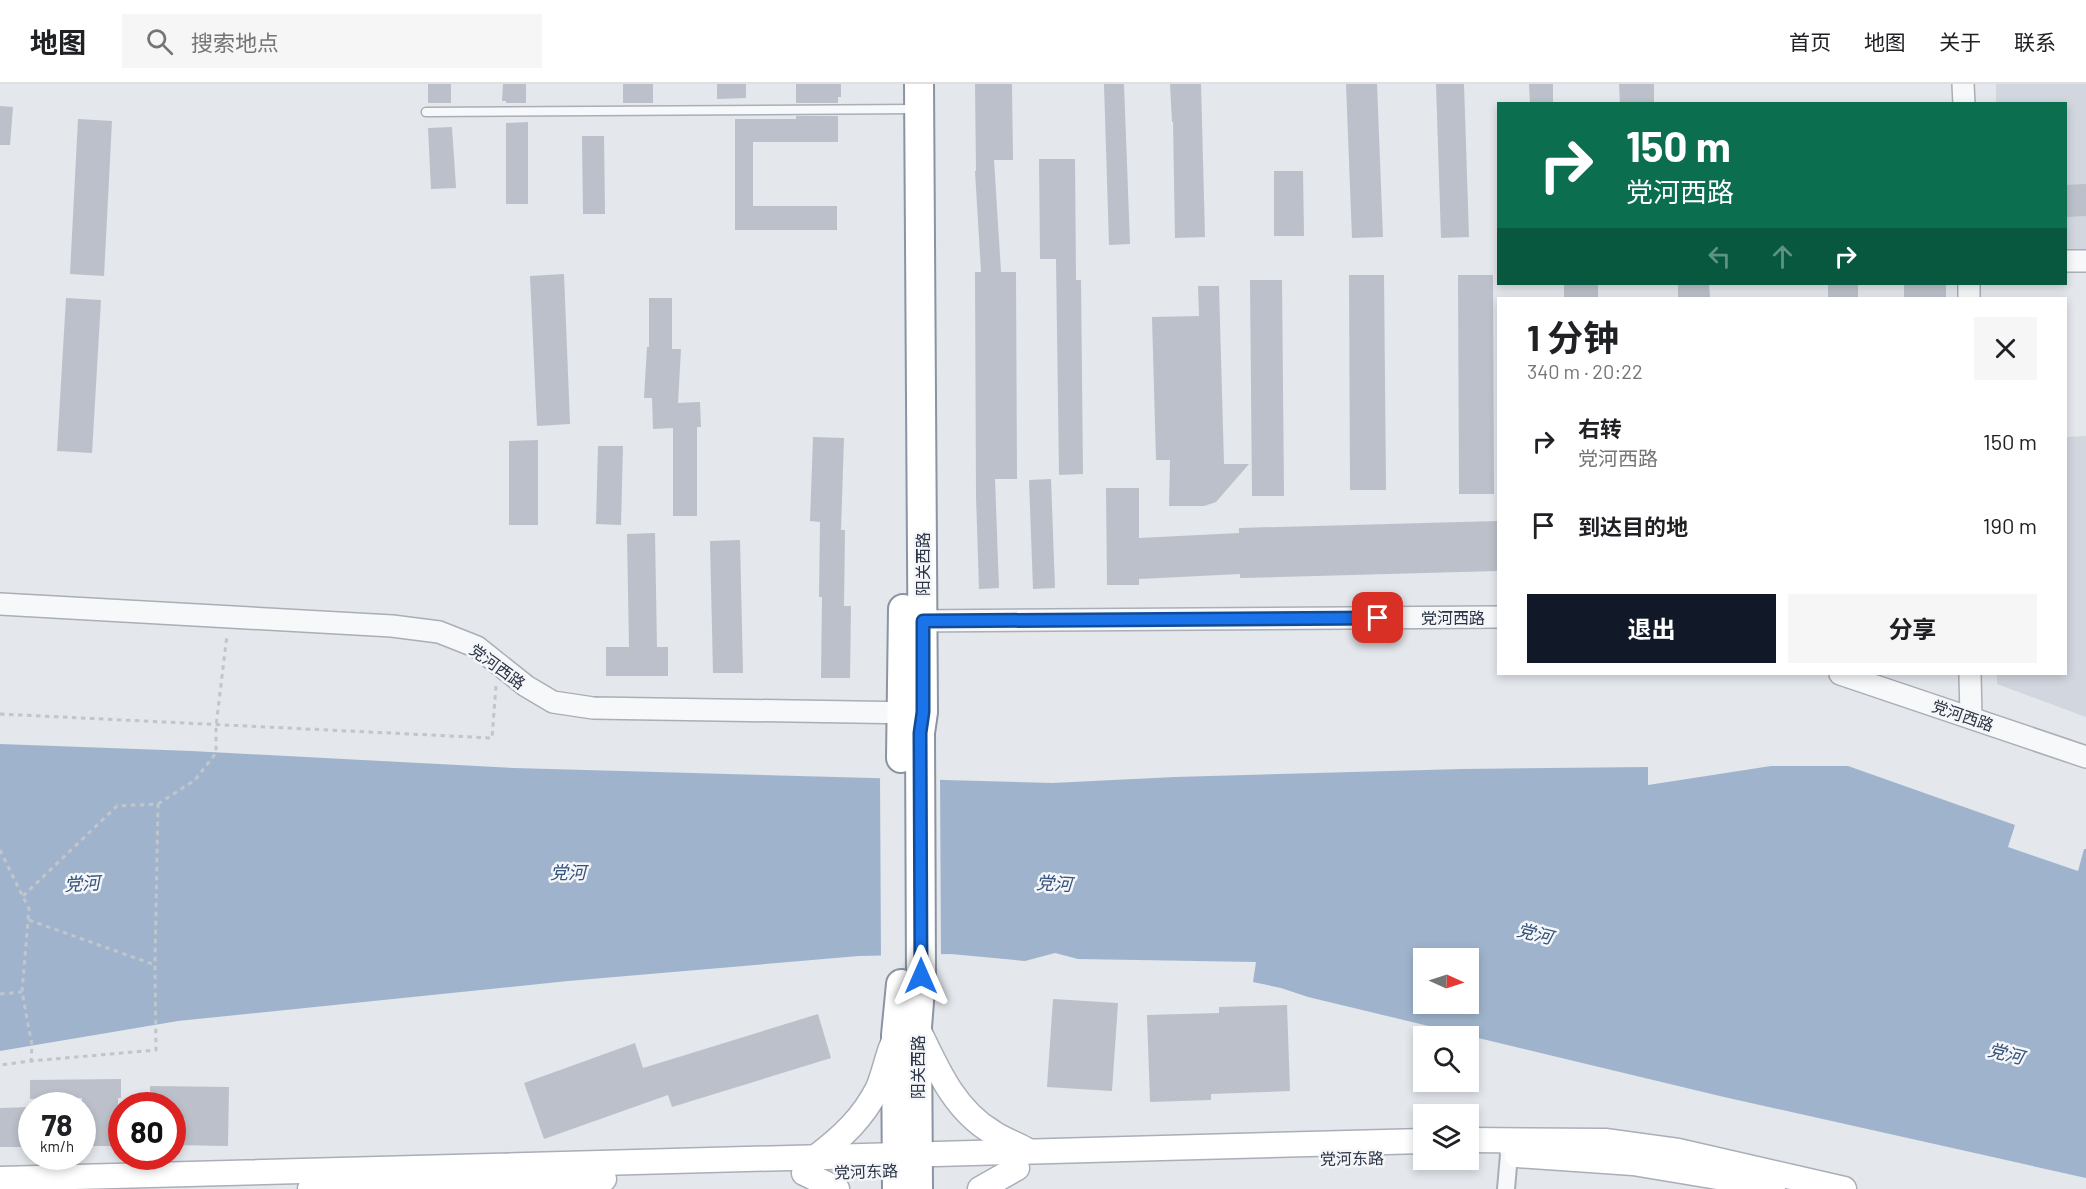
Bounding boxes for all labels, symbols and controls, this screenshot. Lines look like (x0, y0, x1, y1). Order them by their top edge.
search box (122, 14, 542, 68)
text: 地图 (30, 25, 86, 59)
icon: search (143, 25, 176, 58)
text: 搜索地点 (191, 29, 279, 55)
text: 首页 (1789, 29, 1831, 54)
text: 地图 (1864, 29, 1906, 54)
text: 关于 (1939, 29, 1981, 54)
text: 联系 (2014, 29, 2056, 54)
text: 150 m (1626, 120, 1731, 170)
icon: right (1527, 126, 1605, 204)
text: 党河西路 (1626, 175, 1734, 207)
icon: left (1703, 240, 1736, 273)
icon: ahead (1766, 240, 1799, 273)
icon: right (1829, 240, 1862, 273)
text: 1 分钟 (1527, 315, 1619, 358)
button: close (1974, 317, 2037, 380)
text: 340 m · 20:22 (1527, 359, 1643, 383)
text: 右转 (1578, 415, 1622, 441)
icon: right (1527, 425, 1560, 458)
text: 150 m (1983, 428, 2037, 454)
text: 党河西路 (1578, 446, 1658, 470)
icon: arrive (1527, 509, 1560, 542)
text: 190 m (1983, 512, 2037, 538)
text: 到达目的地 (1578, 513, 1688, 539)
street label: 阳关西路 (913, 532, 932, 596)
pin (1352, 592, 1403, 643)
button: 退出 (1527, 594, 1776, 663)
button: 分享 (1788, 594, 2037, 663)
icon: arrive (1361, 601, 1394, 634)
street label: 党河西路 (1421, 608, 1485, 627)
street label: 党河西路 (467, 640, 529, 692)
street label: 党河西路 (1930, 696, 1996, 734)
water label: 党河 (550, 861, 589, 883)
water label: 党河 (63, 871, 104, 895)
water label: 党河 (1035, 871, 1076, 895)
water label: 党河 (1515, 918, 1558, 949)
position arrow (889, 944, 953, 1008)
north arrow (1413, 948, 1479, 1014)
map controls (1413, 948, 1479, 1170)
button: search (1413, 1026, 1479, 1092)
street label: 阳关西路 (908, 1035, 927, 1099)
water label: 党河 (1986, 1038, 2029, 1069)
speed limit sign: 80 (108, 1092, 186, 1170)
button: layers (1413, 1104, 1479, 1170)
text: 78 (41, 1106, 73, 1142)
text: km/h (40, 1137, 74, 1155)
street label: 党河东路 (1320, 1148, 1384, 1168)
street label: 党河东路 (834, 1160, 898, 1182)

